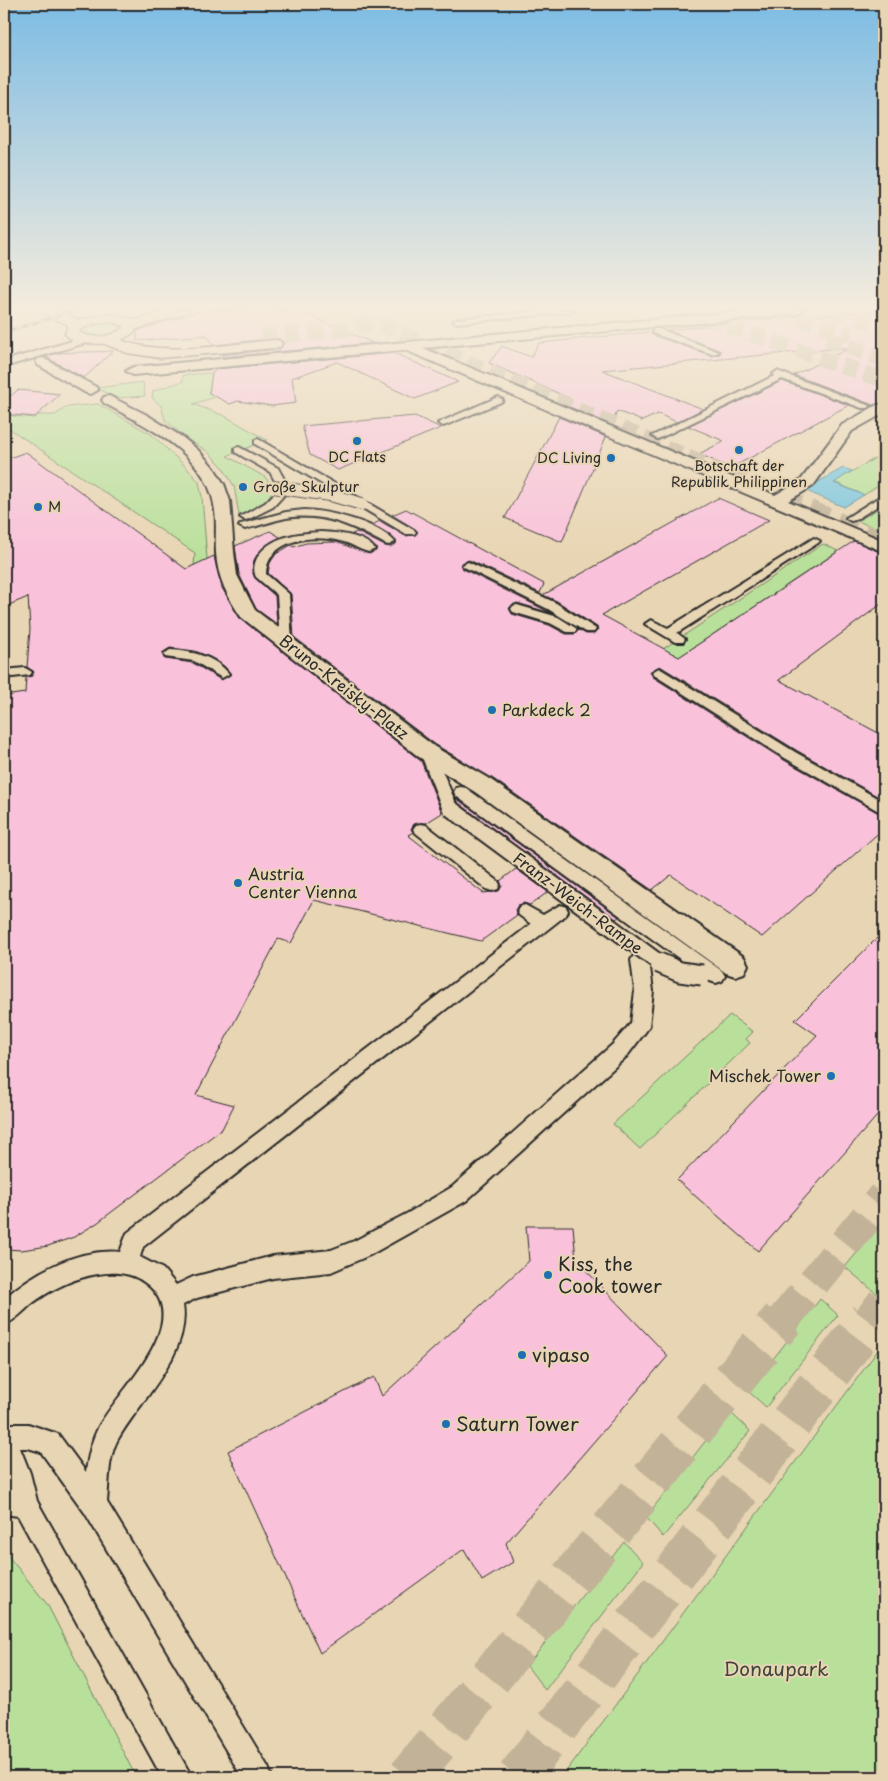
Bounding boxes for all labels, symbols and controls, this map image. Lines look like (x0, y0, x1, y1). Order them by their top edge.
marker: DC Flats (351, 435, 363, 447)
marker: Botschaft der Republik Philippinen (733, 444, 745, 456)
place label: DC Flats (328, 446, 386, 467)
place label: DC Living (537, 447, 601, 468)
marker: DC Living (605, 452, 617, 464)
place label: Botschaft der Republik Philippinen (671, 455, 807, 492)
place label: Große Skulptur (253, 476, 359, 497)
marker: Große Skulptur (237, 481, 249, 493)
place label: M (48, 496, 61, 517)
marker: M (32, 501, 44, 513)
street label: Bruno-Kreisky-Platz (275, 628, 415, 745)
place label: Parkdeck 2 (502, 697, 591, 721)
marker: Parkdeck 2 (486, 704, 498, 716)
street label: Franz-Weich-Rampe (509, 845, 648, 959)
place label: Austria Center Vienna (248, 861, 357, 903)
marker: Austria Center Vienna (232, 877, 244, 889)
place label: Mischek Tower (709, 1063, 822, 1087)
marker: Mischek Tower (825, 1070, 837, 1082)
place label: Kiss, the Cook tower (558, 1249, 662, 1299)
marker: Kiss, the Cook tower (542, 1269, 554, 1281)
place label: vipaso (532, 1340, 590, 1368)
marker: vipaso (516, 1349, 528, 1361)
place label: Saturn Tower (456, 1409, 579, 1437)
marker: Saturn Tower (440, 1418, 452, 1430)
park label: Donaupark (723, 1654, 829, 1682)

